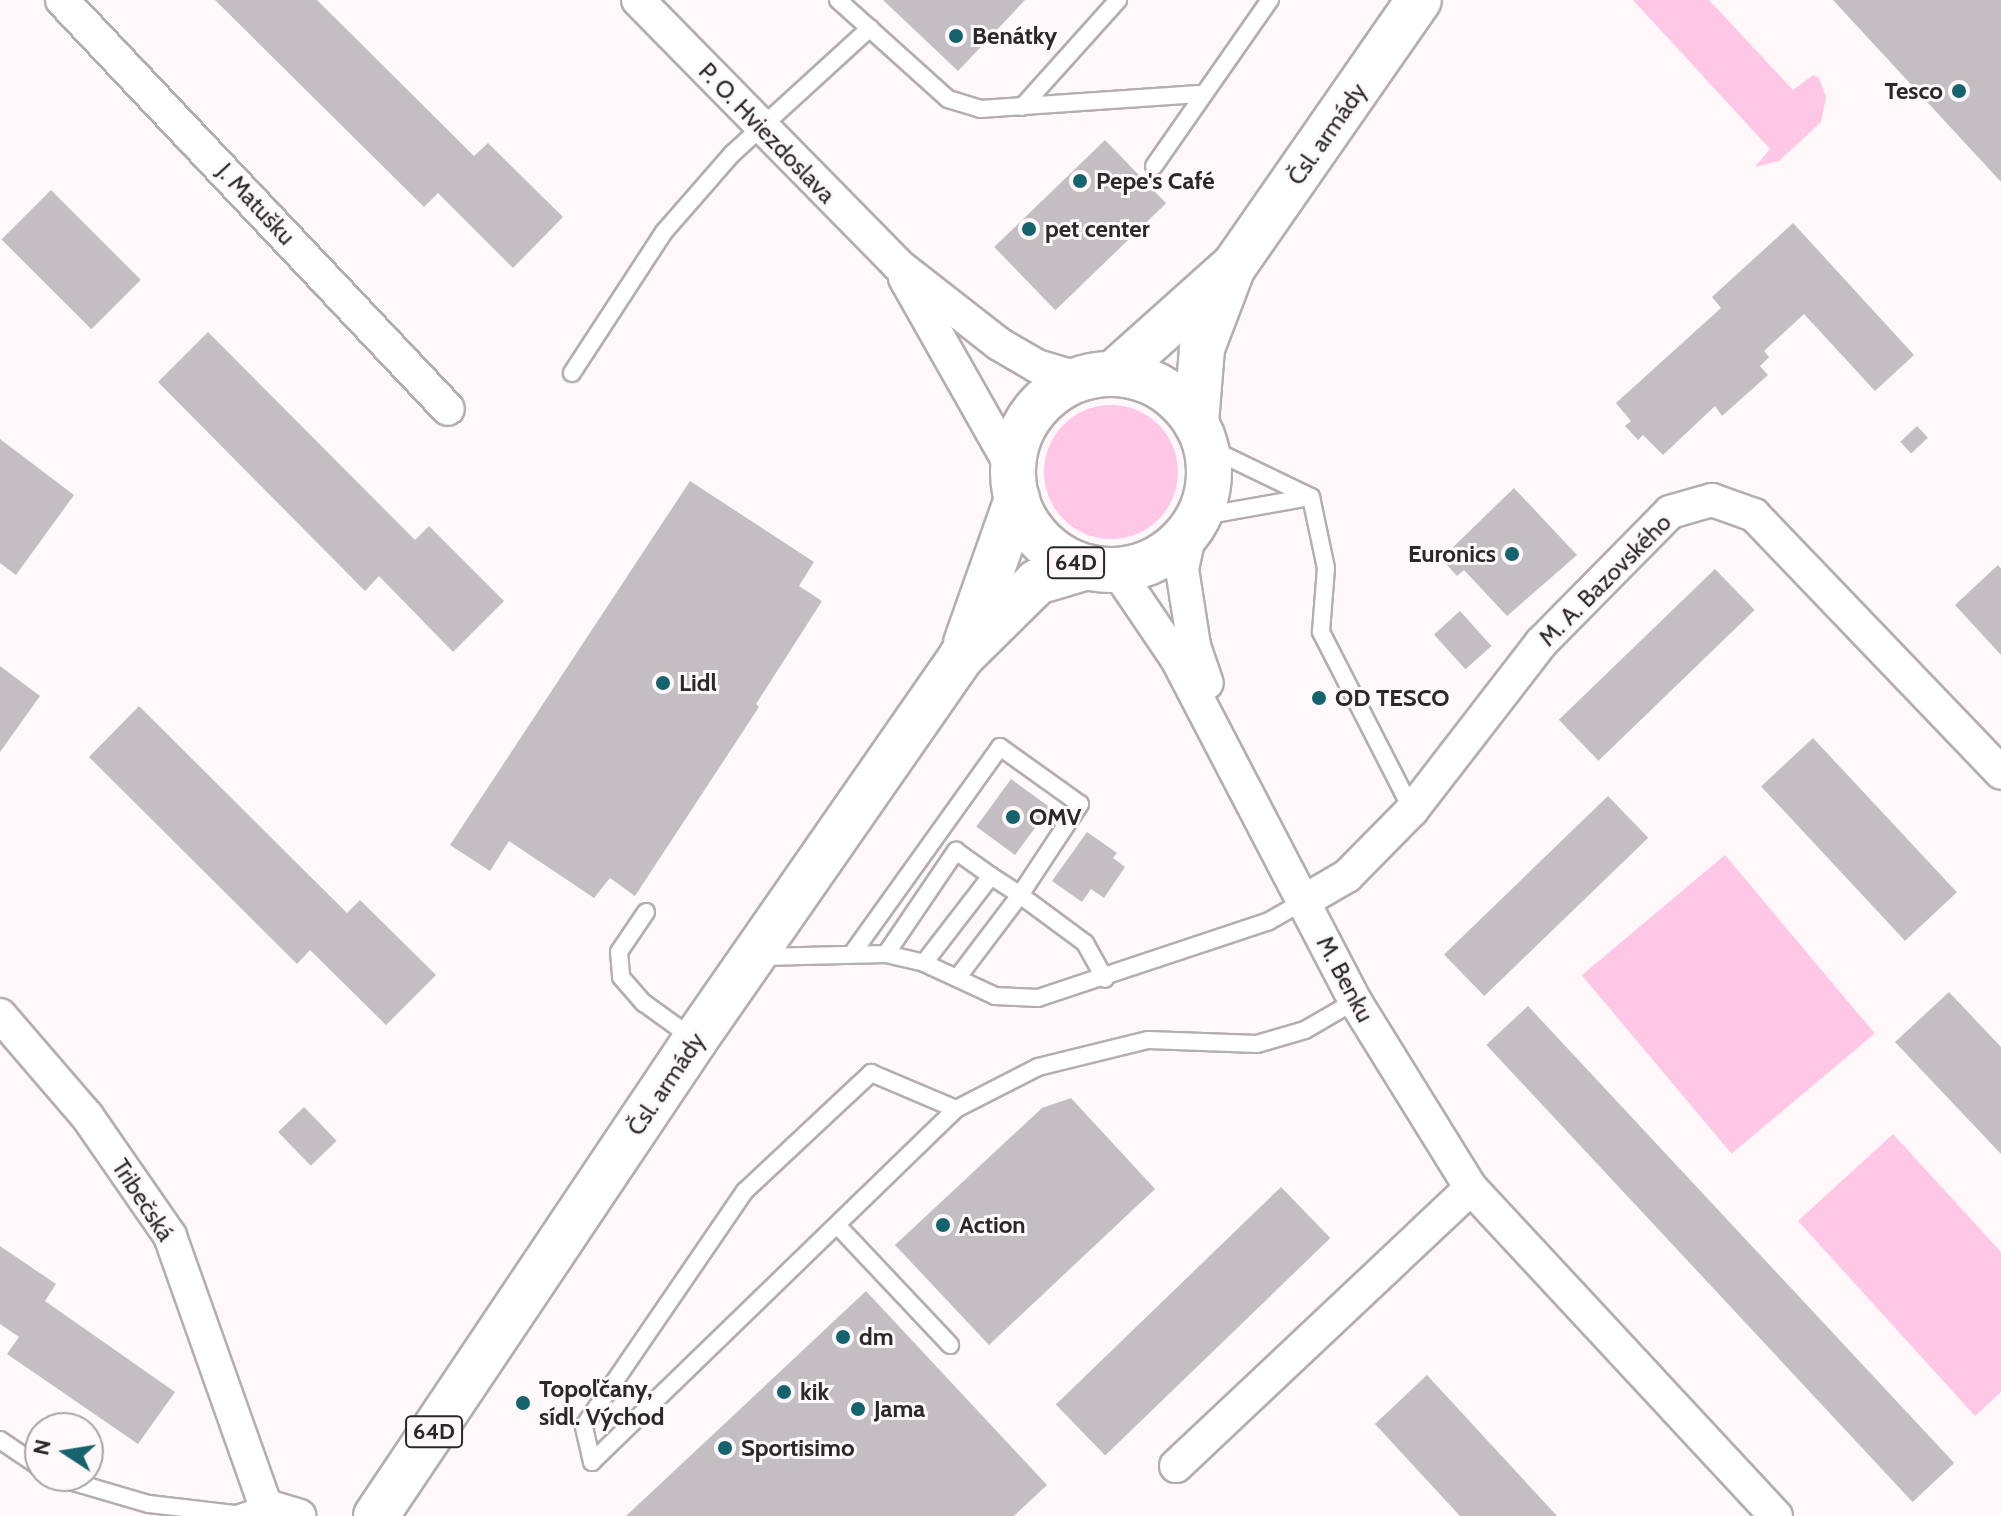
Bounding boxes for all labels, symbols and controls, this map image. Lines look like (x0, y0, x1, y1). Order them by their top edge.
place label: Benátky (972, 22, 1057, 50)
marker: Benátky (947, 27, 965, 45)
street label: P. O. Hviezdoslava (693, 57, 841, 209)
street label: Čsl. armády (1281, 77, 1373, 191)
place label: Tesco (1884, 77, 1943, 105)
marker: Tesco (1950, 82, 1968, 100)
street label: J. Matušku (211, 157, 301, 251)
place label: Pepe's Café (1096, 167, 1215, 195)
marker: Pepe's Café (1071, 172, 1089, 190)
place label: pet center (1045, 215, 1150, 243)
marker: pet center (1020, 220, 1038, 238)
street label: M. A. Bazovského (1533, 508, 1677, 652)
place label: Euronics (1408, 540, 1496, 568)
road number: 64D (1046, 545, 1106, 581)
marker: Euronics (1503, 545, 1521, 563)
place label: Lidl (679, 669, 717, 697)
marker: Lidl (654, 674, 672, 692)
place label: OD TESCO (1335, 684, 1449, 712)
marker: OD TESCO (1310, 689, 1328, 707)
place label: OMV (1029, 803, 1081, 831)
marker: OMV (1004, 808, 1022, 826)
street label: M. Benku (1310, 931, 1380, 1027)
street label: Čsl. armády (621, 1027, 711, 1141)
street label: Tribečská (106, 1154, 180, 1246)
place label: Action (959, 1211, 1026, 1239)
marker: Action (934, 1216, 952, 1234)
place label: dm (859, 1323, 894, 1351)
marker: dm (834, 1328, 852, 1346)
place label: Topoľčany, sídl. Východ (539, 1375, 664, 1431)
place label: kik (800, 1378, 829, 1406)
marker: kik (775, 1383, 793, 1401)
marker: Topoľčany, sídl. Východ (514, 1394, 532, 1412)
place label: Jama (874, 1395, 925, 1423)
marker: Jama (849, 1400, 867, 1418)
north arrow (24, 1412, 104, 1492)
road number: 64D (404, 1414, 464, 1450)
place label: Sportisimo (741, 1434, 855, 1462)
text: N (27, 1437, 57, 1458)
marker: Sportisimo (716, 1439, 734, 1457)

